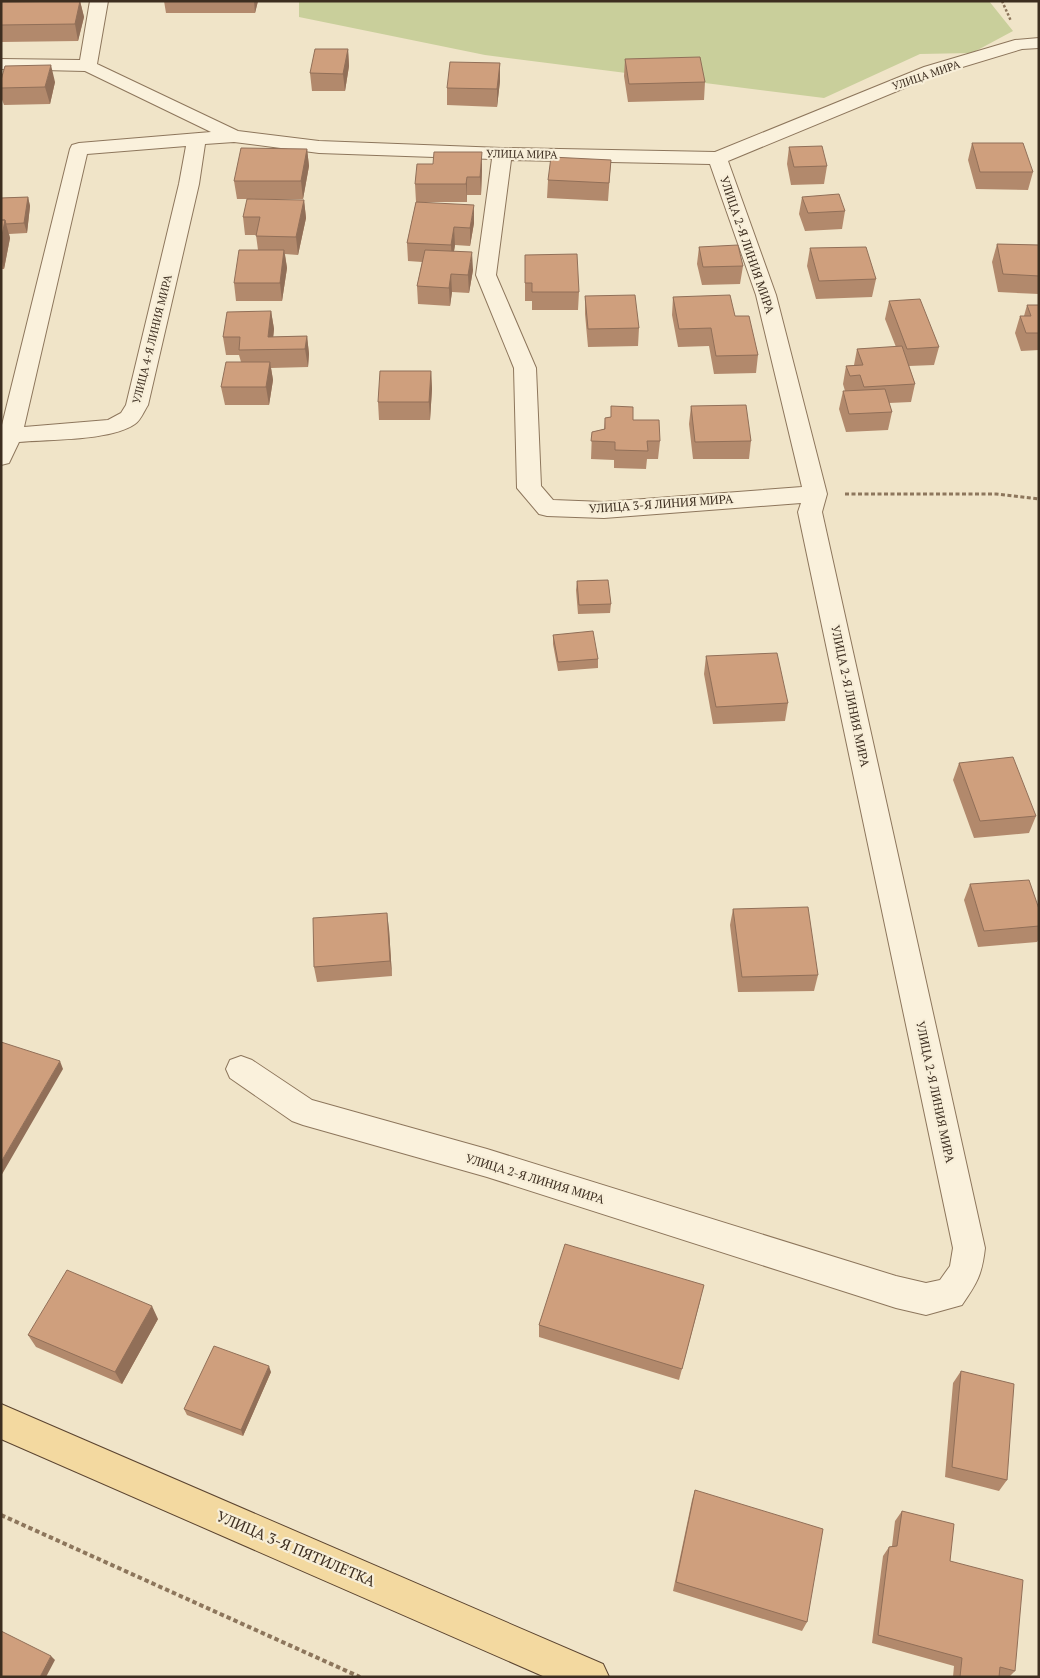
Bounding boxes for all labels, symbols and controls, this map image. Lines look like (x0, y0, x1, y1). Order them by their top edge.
street label: УЛИЦА МИРА (890, 57, 962, 93)
street label: УЛИЦА МИРА (486, 146, 558, 162)
street label: УЛИЦА 2-Я ЛИНИЯ МИРА (717, 174, 778, 316)
street label: УЛИЦА 4-Я ЛИНИЯ МИРА (129, 273, 175, 405)
street label: УЛИЦА 3-Я ЛИНИЯ МИРА (588, 491, 734, 516)
street label: УЛИЦА 2-Я ЛИНИЯ МИРА (828, 624, 873, 769)
street label: УЛИЦА 2-Я ЛИНИЯ МИРА (913, 1020, 958, 1165)
street label: УЛИЦА 2-Я ЛИНИЯ МИРА (464, 1150, 607, 1207)
street label: УЛИЦА 3-Я ПЯТИЛЕТКА (214, 1506, 379, 1591)

